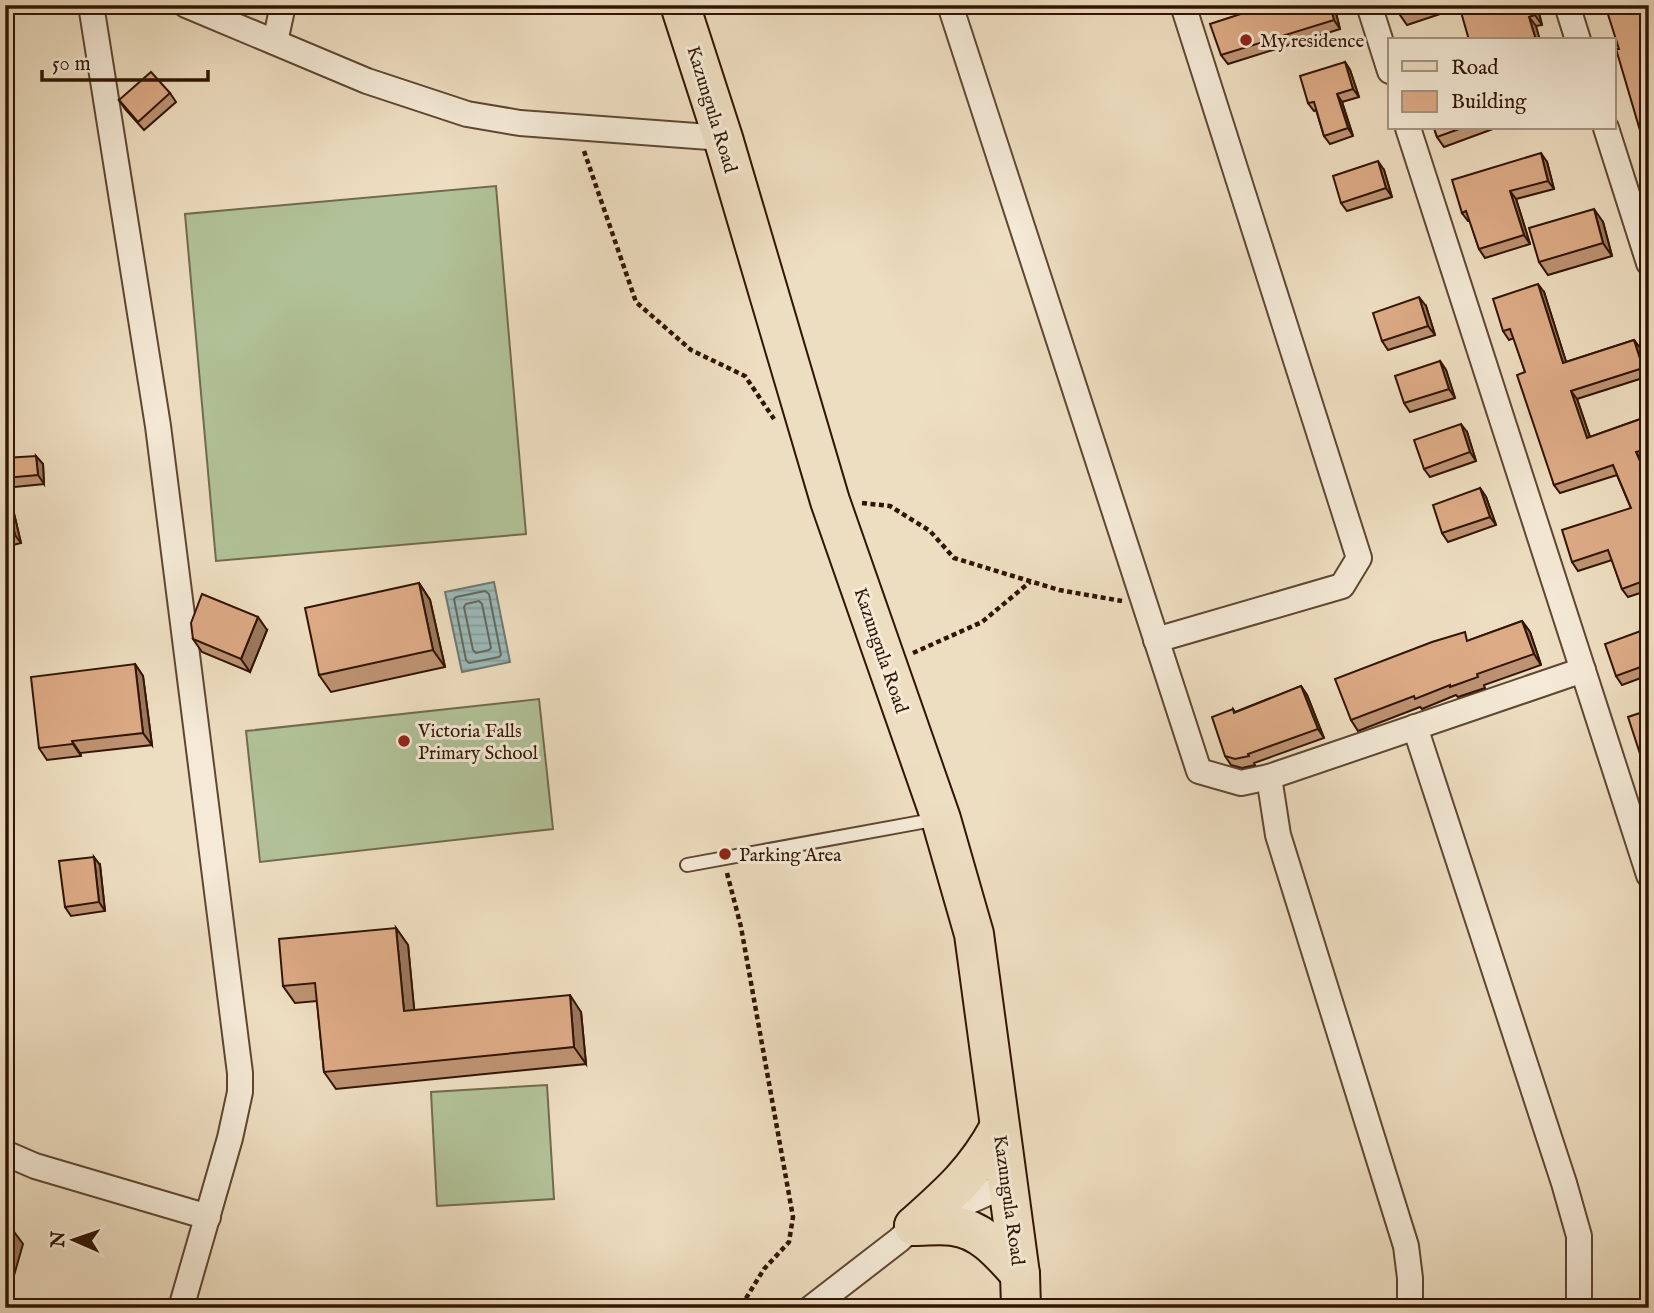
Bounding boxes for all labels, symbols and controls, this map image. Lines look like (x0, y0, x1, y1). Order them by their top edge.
place label: My residence (1260, 30, 1364, 54)
marker: My residence (1238, 32, 1254, 48)
scale bar (42, 38, 208, 82)
legend (1388, 38, 1616, 130)
street label: Kazungula Road (680, 43, 742, 177)
text: 50 m (52, 51, 91, 78)
text: Road (1451, 55, 1499, 82)
text: Building (1451, 89, 1527, 116)
street label: Kazungula Road (847, 585, 913, 717)
place label: Victoria Falls Primary School (417, 720, 539, 766)
marker: Victoria Falls Primary School (396, 733, 412, 749)
place label: Parking Area (739, 844, 842, 868)
marker: Parking Area (717, 846, 733, 862)
street label: Kazungula Road (987, 1134, 1029, 1268)
north arrow (38, 1204, 108, 1274)
text: N (47, 1230, 71, 1249)

